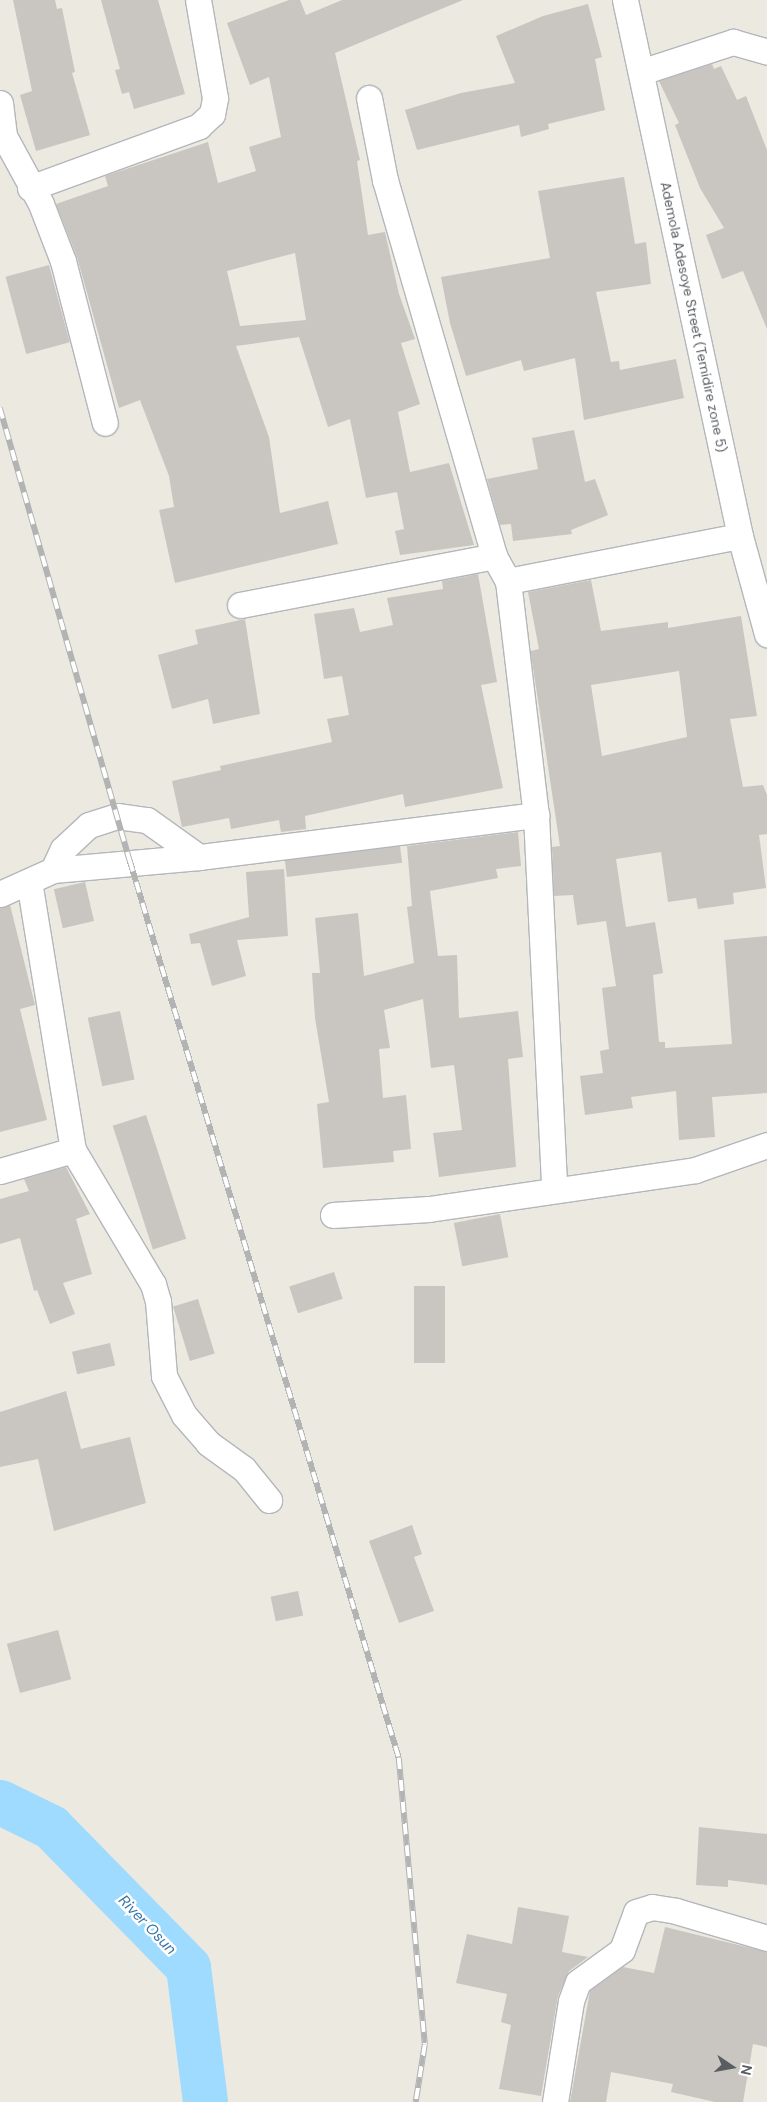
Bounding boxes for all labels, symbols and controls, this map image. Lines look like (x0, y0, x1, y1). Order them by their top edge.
street label: Ademola Adesoye Street (Temidire zone 5) (657, 180, 731, 454)
water label: River Osun (114, 1892, 180, 1958)
north arrow (707, 2042, 757, 2092)
text: N (737, 2063, 757, 2077)

